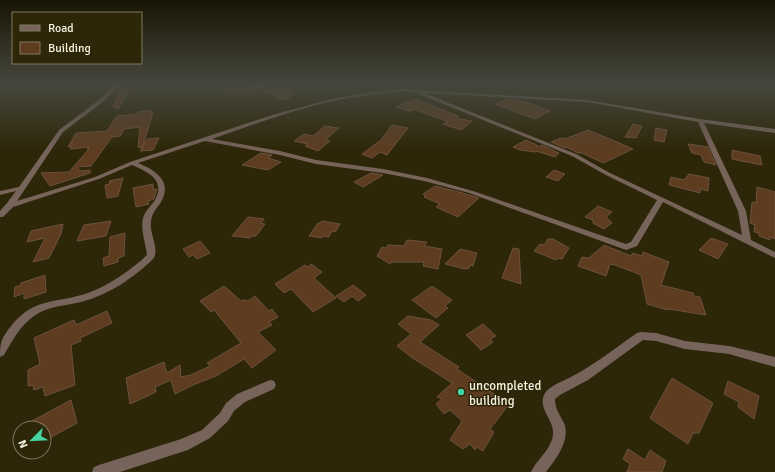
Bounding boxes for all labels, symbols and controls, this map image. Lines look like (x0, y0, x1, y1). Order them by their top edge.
legend (12, 12, 142, 64)
text: Road (48, 21, 74, 36)
text: Building (48, 41, 91, 56)
place label: uncompleted building (469, 378, 541, 409)
marker: uncompleted building (456, 387, 466, 397)
north arrow (12, 420, 52, 460)
text: N (16, 438, 31, 450)

